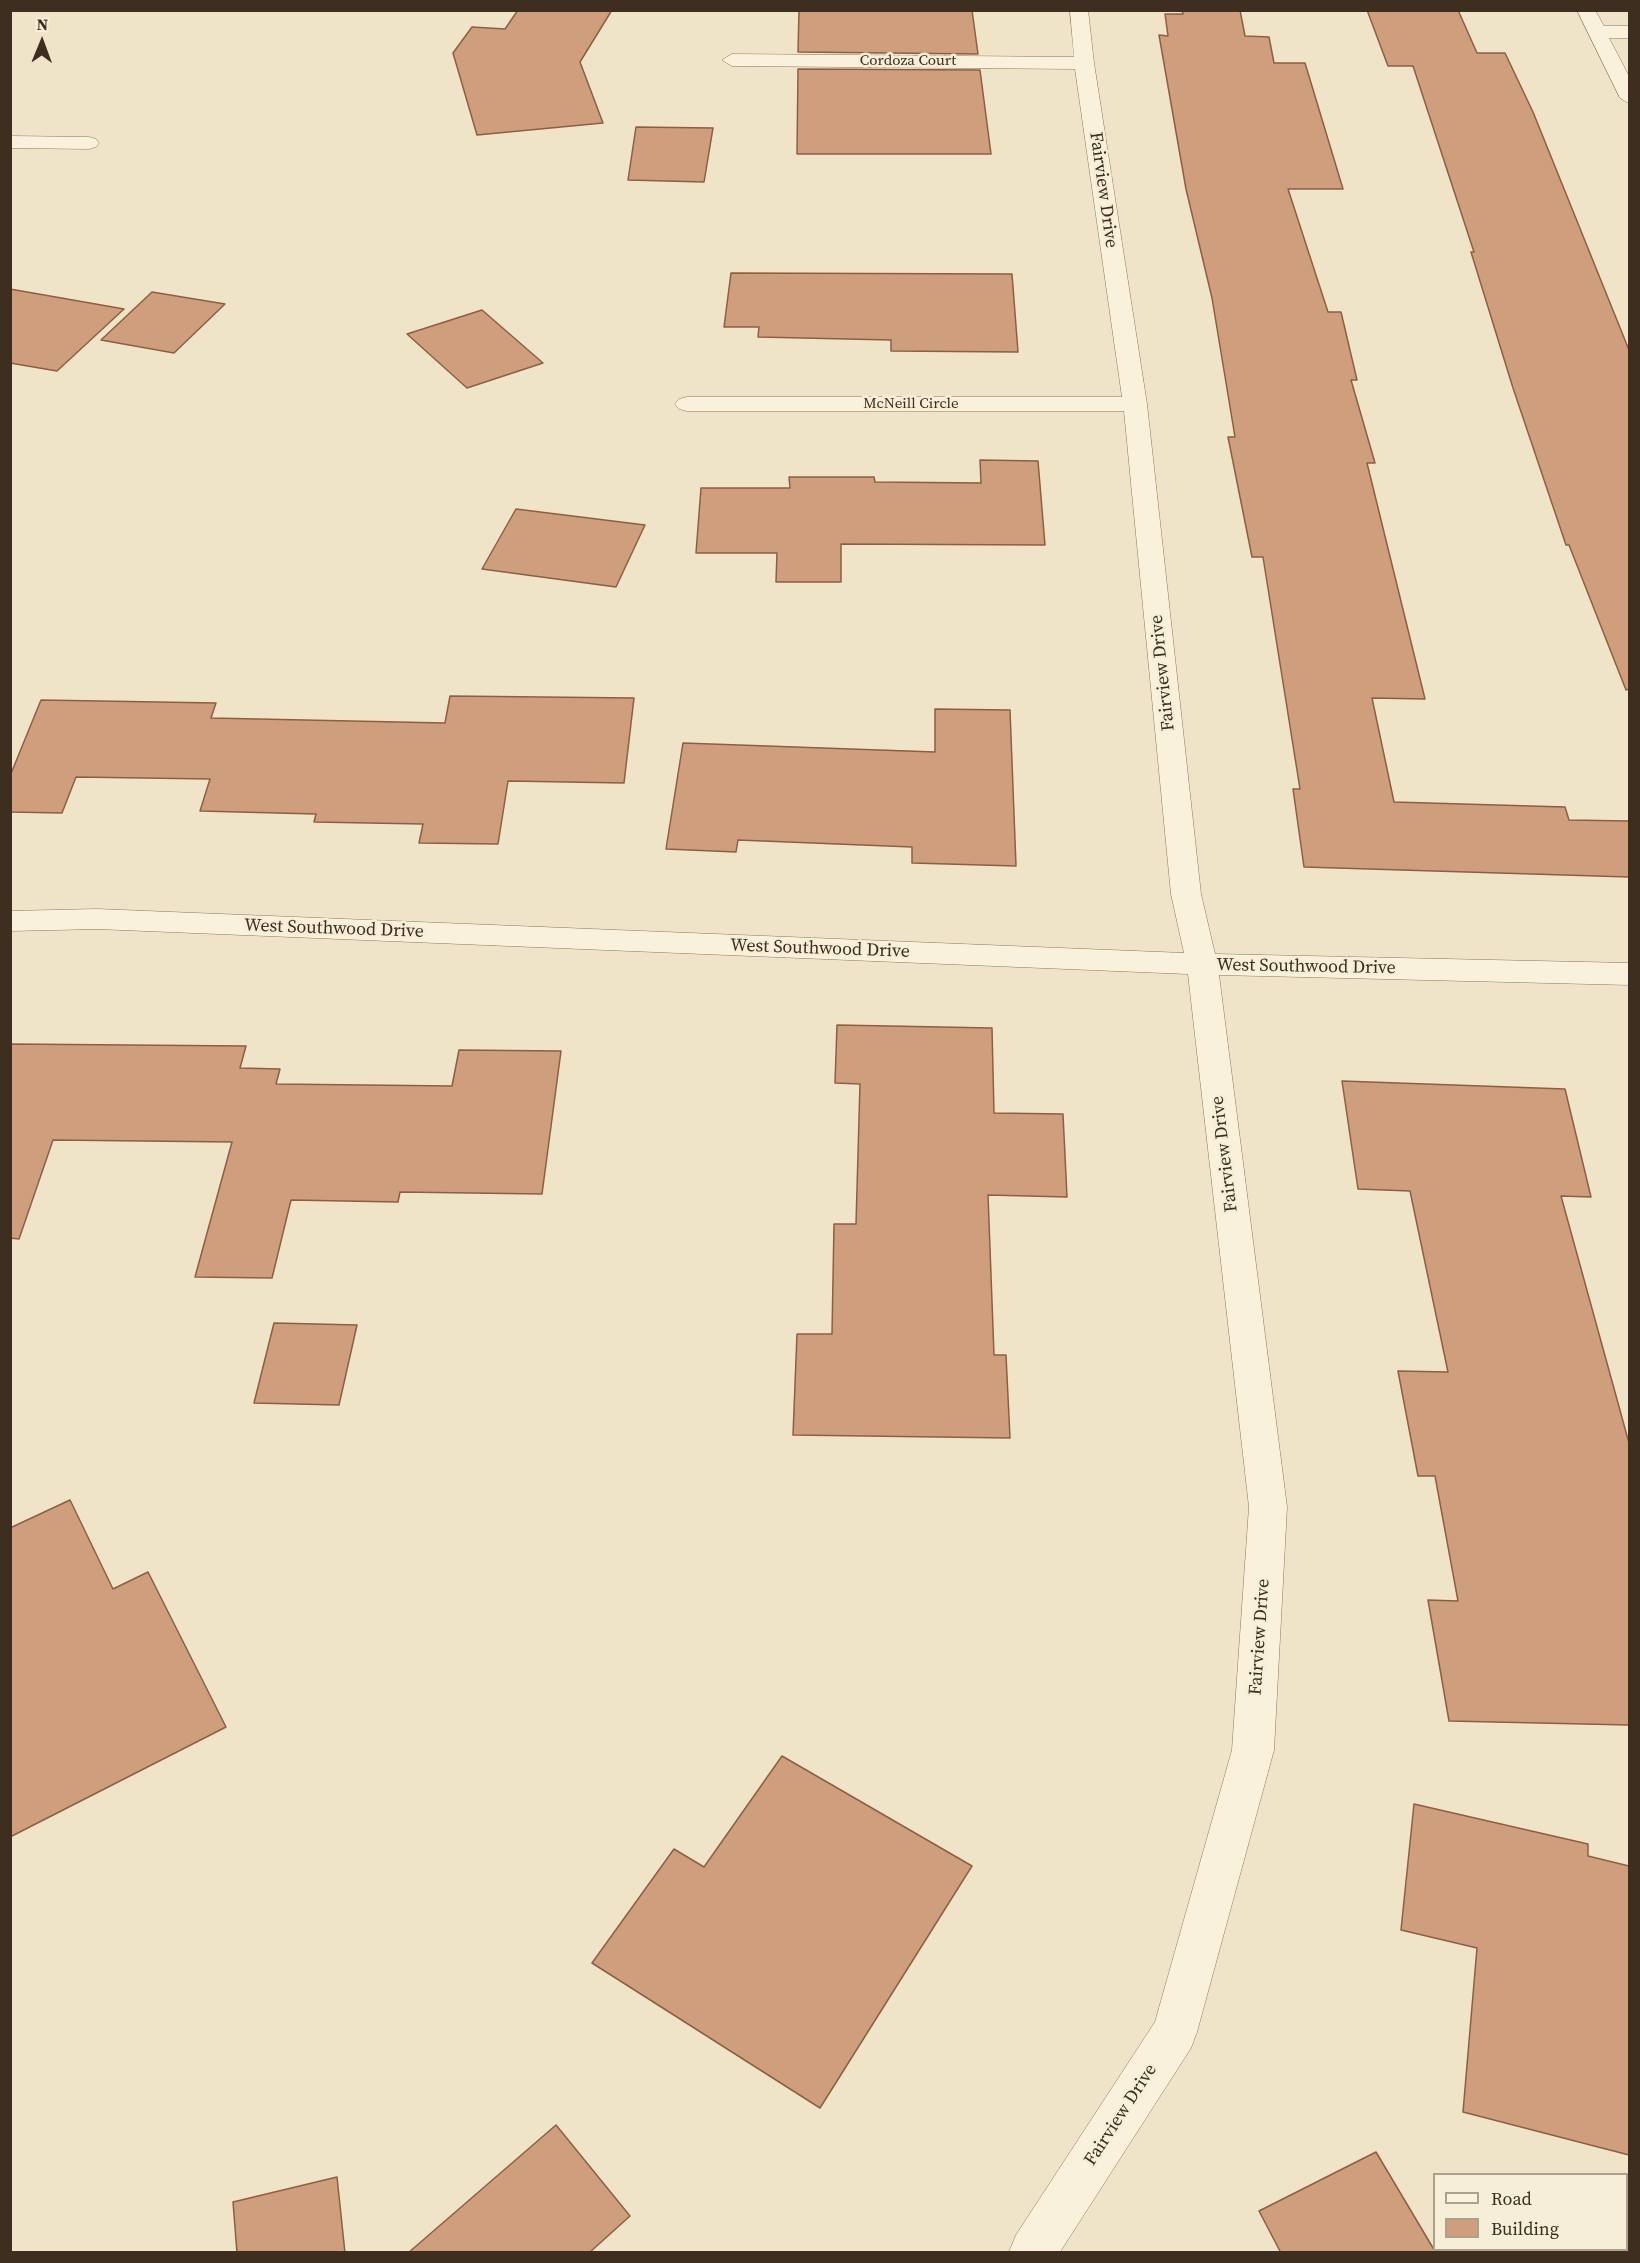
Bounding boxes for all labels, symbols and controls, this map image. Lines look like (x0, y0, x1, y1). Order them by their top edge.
north arrow (12, 12, 72, 72)
text: N (36, 13, 48, 35)
street label: Cordoza Court (860, 52, 956, 70)
street label: Fairview Drive (1084, 131, 1122, 249)
street label: McNeill Circle (863, 395, 959, 413)
street label: Fairview Drive (1146, 614, 1180, 732)
street label: West Southwood Drive (244, 915, 424, 943)
street label: West Southwood Drive (730, 935, 910, 963)
street label: West Southwood Drive (1216, 955, 1396, 979)
street label: Fairview Drive (1207, 1095, 1243, 1213)
street label: Fairview Drive (1245, 1578, 1275, 1696)
street label: Fairview Drive (1080, 2060, 1162, 2170)
legend (1433, 2173, 1628, 2251)
text: Road (1491, 2186, 1532, 2211)
text: Building (1491, 2216, 1559, 2241)

